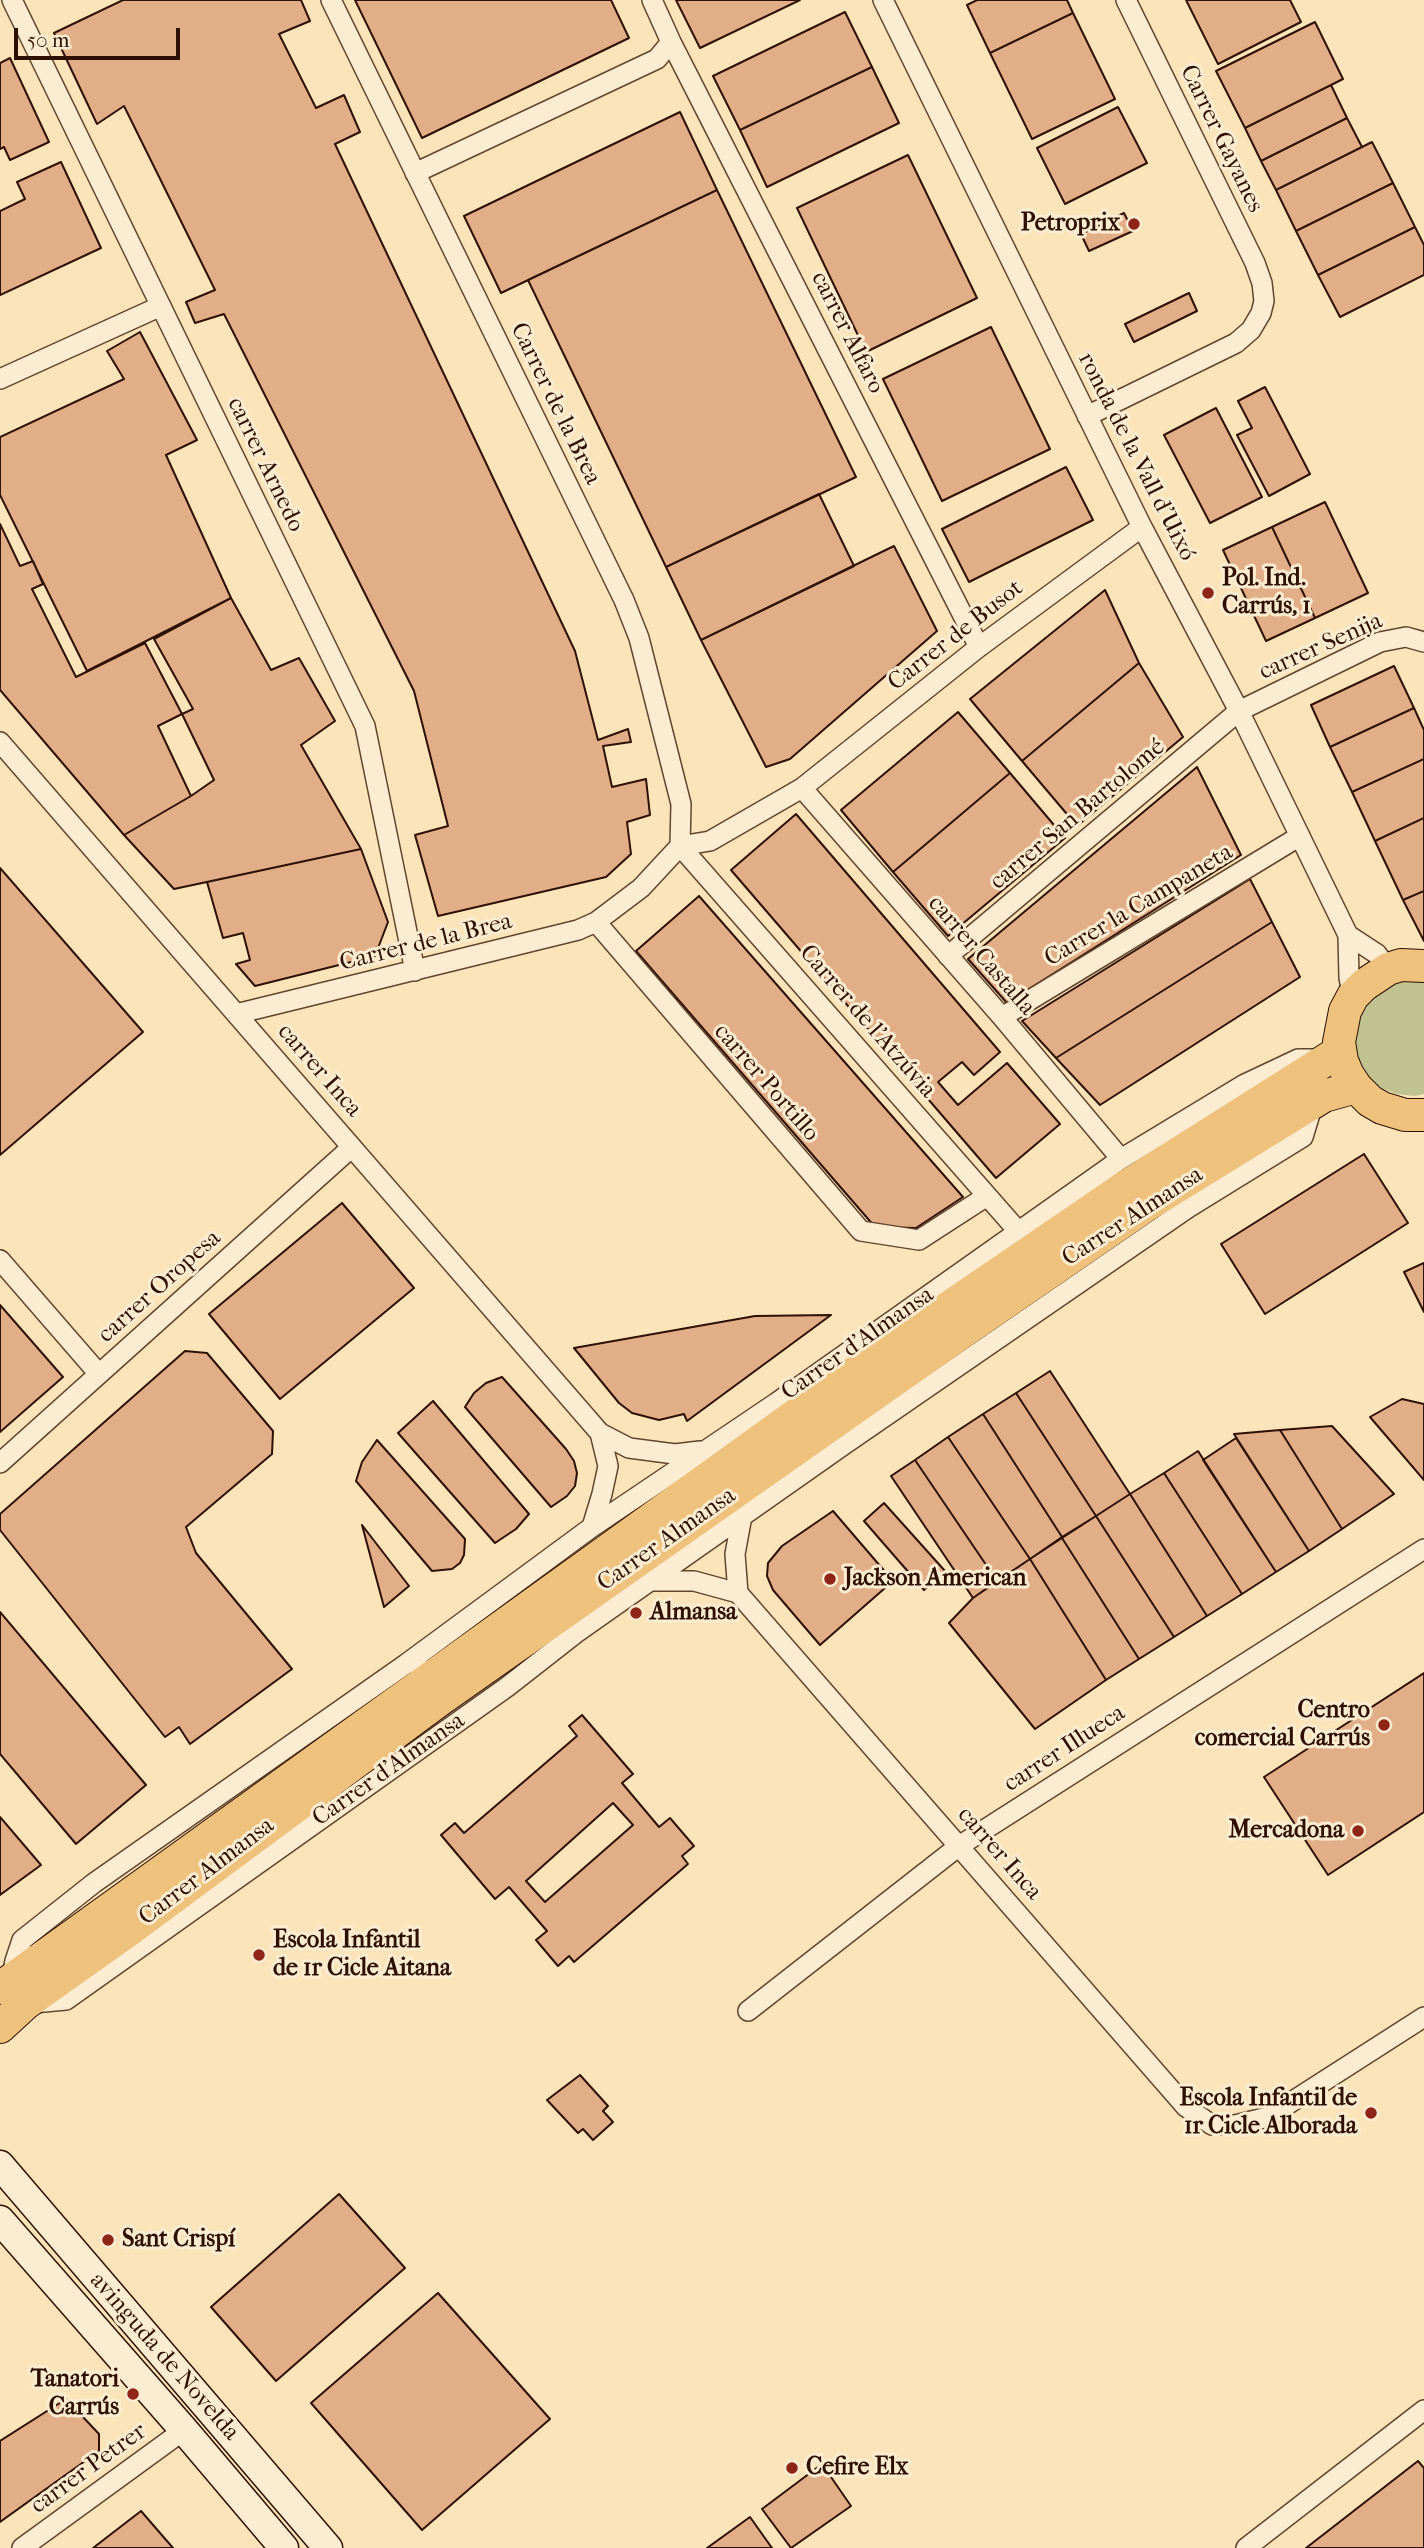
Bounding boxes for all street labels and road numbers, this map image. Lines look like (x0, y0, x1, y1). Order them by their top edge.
street label: Carrer Gayanes (1173, 61, 1269, 217)
street label: carrer Alfaro (804, 267, 890, 399)
street label: Carrer de la Brea (503, 318, 607, 490)
street label: ronda de la Vall d'Uixó (1071, 348, 1201, 566)
street label: carrer Arnedo (220, 393, 310, 537)
street label: Carrer de Busot (883, 574, 1029, 698)
street label: carrer Senija (1255, 607, 1387, 687)
street label: carrer San Bartolomé (985, 733, 1171, 897)
street label: Carrer la Campaneta (1040, 838, 1238, 974)
street label: carrer Castalla (921, 890, 1041, 1022)
street label: Carrer de la Brea (337, 908, 515, 978)
street label: Carrer de l'Atzúvia (793, 939, 941, 1105)
street label: carrer Portillo (707, 1018, 825, 1148)
street label: carrer Inca (271, 1019, 367, 1123)
street label: Carrer Almansa (1057, 1161, 1209, 1273)
street label: carrer Oropesa (93, 1224, 227, 1350)
street label: Carrer d'Almansa (776, 1281, 940, 1407)
street label: Carrer Almansa (592, 1482, 742, 1598)
street label: carrer Illueca (999, 1699, 1131, 1799)
street label: Carrer d'Almansa (307, 1707, 471, 1833)
street label: carrer Inca (951, 1802, 1047, 1906)
street label: Carrer Almansa (134, 1812, 280, 1932)
street label: avinguda de Novelda (83, 2267, 245, 2447)
street label: carrer Petrer (26, 2417, 152, 2521)

